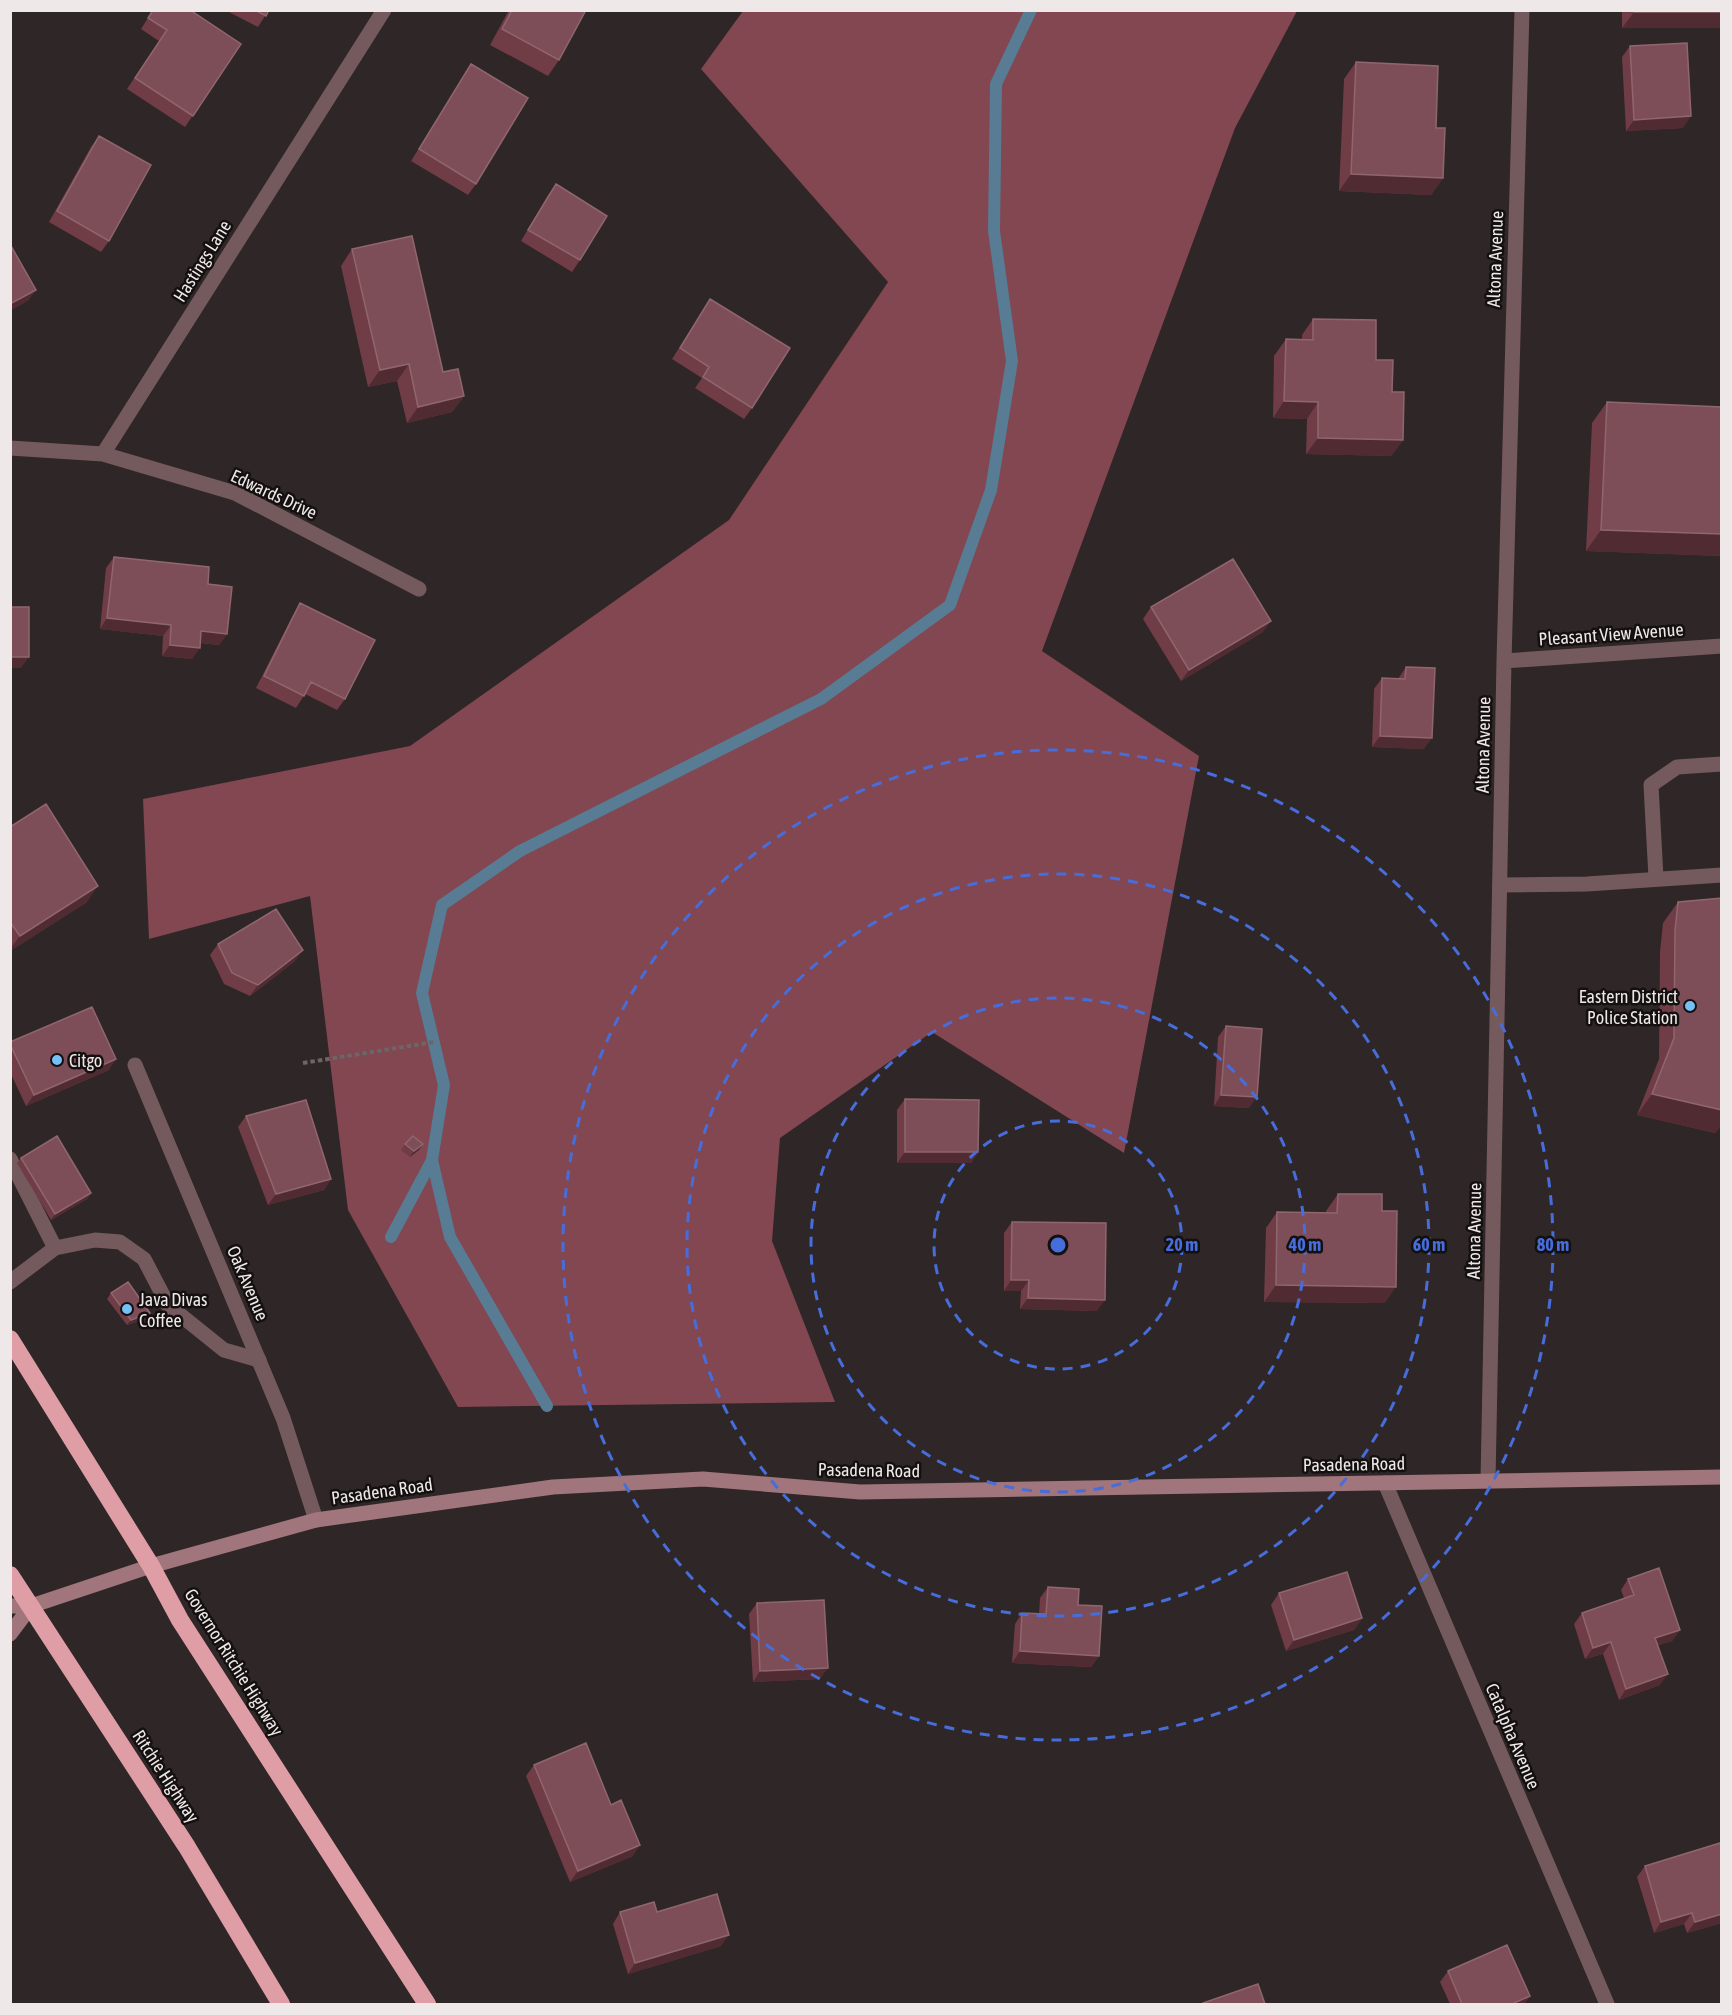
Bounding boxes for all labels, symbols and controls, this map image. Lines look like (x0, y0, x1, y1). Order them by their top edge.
street label: Altona Avenue (1483, 210, 1507, 308)
street label: Hastings Lane (169, 216, 235, 306)
street label: Edwards Drive (228, 465, 320, 523)
street label: Pleasant View Avenue (1538, 618, 1684, 650)
street label: Altona Avenue (1472, 697, 1494, 793)
place label: Eastern District Police Station (1579, 986, 1678, 1028)
marker: Eastern District Police Station (1683, 999, 1697, 1013)
place label: Citgo (69, 1050, 102, 1071)
marker: Citgo (50, 1053, 64, 1067)
street label: Altona Avenue (1463, 1183, 1485, 1279)
text: 20 m (1166, 1234, 1198, 1255)
text: 40 m (1288, 1234, 1321, 1255)
text: 60 m (1413, 1234, 1445, 1255)
text: 80 m (1537, 1234, 1569, 1255)
centre of rings (1048, 1235, 1068, 1255)
street label: Oak Avenue (223, 1242, 273, 1324)
place label: Java Divas Coffee (139, 1289, 207, 1331)
marker: Java Divas Coffee (120, 1302, 134, 1316)
street label: Pasadena Road (1303, 1453, 1405, 1475)
street label: Pasadena Road (818, 1459, 920, 1481)
street label: Pasadena Road (330, 1473, 434, 1509)
street label: Governor Ritchie Highway (180, 1585, 288, 1739)
street label: Catalpha Avenue (1481, 1680, 1545, 1792)
street label: Ritchie Highway (128, 1726, 204, 1826)

